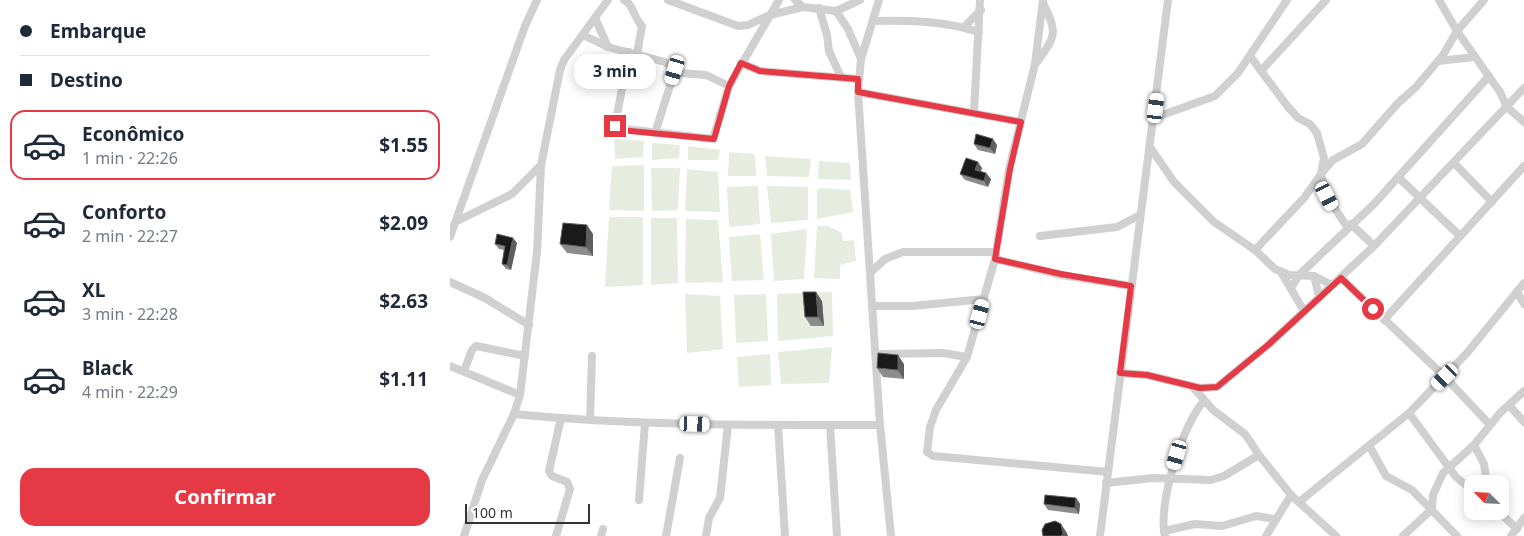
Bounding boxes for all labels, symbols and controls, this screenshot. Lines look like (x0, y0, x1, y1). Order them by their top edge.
text: Embarque (50, 18, 146, 44)
car (663, 53, 686, 87)
callout: 3 min (574, 54, 656, 88)
text: 3 min (593, 60, 637, 82)
text: Destino (50, 67, 123, 93)
car (1146, 92, 1165, 124)
route end (604, 115, 626, 137)
text: Econômico (82, 121, 184, 147)
icon: car (22, 123, 67, 168)
text: $1.55 (379, 132, 428, 158)
text: 1 min · 22:26 (82, 147, 178, 169)
car (1313, 179, 1340, 213)
text: Conforto (82, 199, 166, 225)
icon: car (22, 201, 67, 246)
text: $2.09 (379, 210, 428, 236)
text: 2 min · 22:27 (82, 225, 178, 247)
text: XL (82, 277, 105, 303)
icon: car (22, 279, 67, 324)
text: $2.63 (379, 288, 428, 314)
car (968, 298, 991, 330)
route start (1362, 298, 1384, 320)
text: 3 min · 22:28 (82, 303, 178, 325)
text: Black (82, 355, 133, 381)
icon: car (22, 357, 67, 402)
car (1429, 361, 1460, 393)
text: $1.11 (379, 366, 428, 392)
text: 4 min · 22:29 (82, 381, 178, 403)
car (679, 416, 710, 432)
car (1165, 439, 1188, 471)
button: Confirmar (20, 468, 430, 526)
north arrow (1464, 475, 1509, 520)
map controls (1464, 475, 1509, 520)
scale bar (465, 501, 590, 524)
text: 100 m (472, 503, 513, 522)

